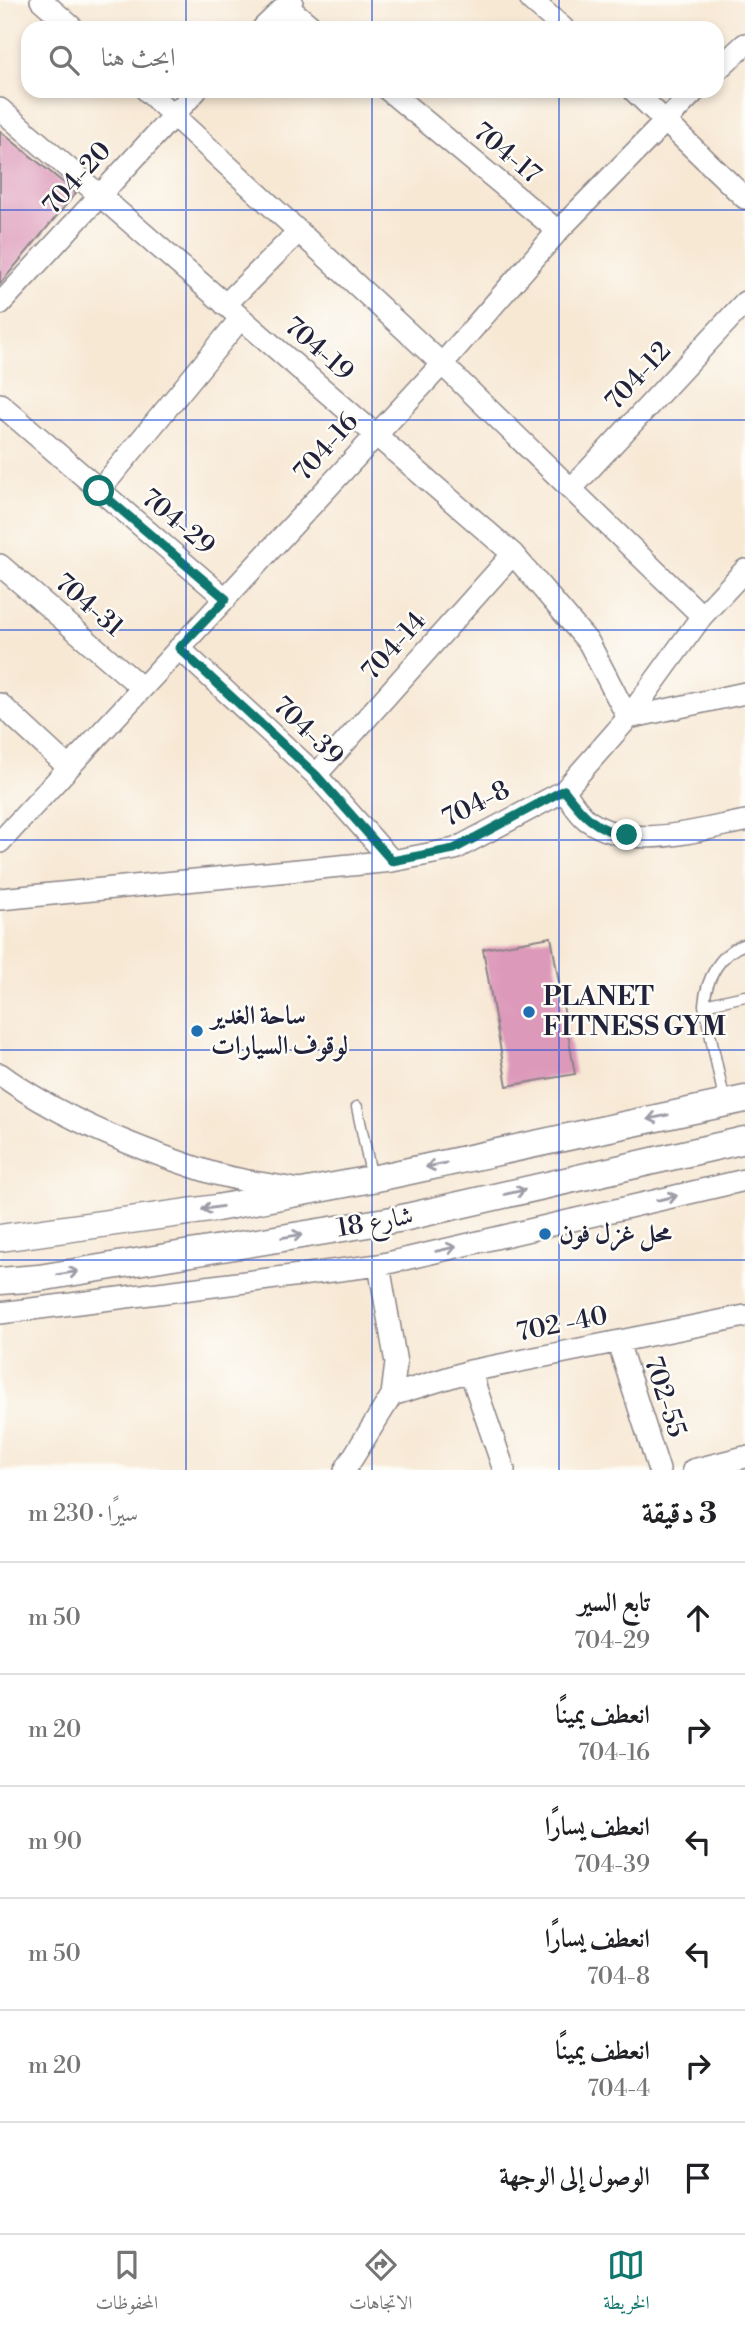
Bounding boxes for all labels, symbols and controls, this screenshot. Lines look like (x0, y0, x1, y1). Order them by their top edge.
search box (21, 21, 724, 98)
icon: search (45, 41, 83, 79)
text: ابحث هنا (101, 42, 176, 74)
street label: 704-17 (467, 116, 547, 190)
street label: 704-20 (36, 135, 118, 221)
street label: 704-19 (278, 310, 360, 388)
street label: 704-12 (598, 335, 678, 417)
street label: 704-16 (287, 406, 365, 488)
route start (83, 475, 114, 506)
street label: 704-29 (135, 482, 221, 562)
street label: 704-31 (48, 567, 130, 643)
street label: 704-14 (355, 605, 433, 687)
street label: 704-39 (266, 690, 350, 772)
street label: 704-8 (437, 774, 515, 834)
route end (611, 819, 642, 850)
place label: PLANET FITNESS GYM (543, 981, 726, 1043)
place label: ساحة الغدير لوقوف السيارات (208, 1000, 348, 1062)
marker: PLANET FITNESS GYM (521, 1004, 537, 1020)
marker: ساحة الغدير لوقوف السيارات (189, 1023, 205, 1039)
one-way arrow (647, 1111, 670, 1125)
one-way arrow (425, 1159, 448, 1173)
one-way arrow (503, 1185, 526, 1199)
one-way arrow (655, 1190, 678, 1204)
street label: شارع 18 (334, 1200, 417, 1249)
one-way arrow (202, 1202, 224, 1215)
place label: محل غزل فون (559, 1218, 673, 1252)
marker: محل غزل فون (537, 1226, 553, 1242)
one-way arrow (280, 1229, 303, 1242)
one-way arrow (434, 1242, 457, 1255)
one-way arrow (56, 1266, 79, 1279)
street label: 702 -40 (514, 1299, 610, 1349)
street label: 702-55 (637, 1353, 693, 1441)
text: 3 دقيقة (642, 1495, 717, 1533)
text: سيرًا · 230 m (28, 1500, 138, 1528)
text: تابع السير (578, 1587, 650, 1619)
icon: ahead (679, 1599, 717, 1637)
text: 50 m (28, 1604, 81, 1632)
text: 704-29 (574, 1627, 650, 1655)
text: انعطف يمينًا (555, 1699, 650, 1731)
icon: right (679, 1711, 717, 1749)
text: 20 m (28, 1716, 81, 1744)
text: 704-16 (578, 1739, 650, 1767)
text: انعطف يسارًا (545, 1811, 650, 1843)
icon: left (679, 1823, 717, 1861)
text: 90 m (28, 1828, 82, 1856)
text: 704-39 (574, 1851, 650, 1879)
text: انعطف يسارًا (545, 1923, 650, 1955)
icon: left (679, 1935, 717, 1973)
text: 50 m (28, 1940, 81, 1968)
text: 704-8 (587, 1963, 650, 1991)
text: انعطف يمينًا (555, 2035, 650, 2067)
icon: right (679, 2047, 717, 2085)
text: 20 m (28, 2052, 81, 2080)
text: 704-4 (587, 2075, 650, 2103)
icon: arrive (679, 2159, 717, 2197)
text: الوصول إلى الوجهة (499, 2161, 650, 2193)
tab: المحفوظات (95, 2246, 158, 2321)
tab: الاتجاهات (349, 2246, 412, 2321)
tab: الخريطة (603, 2246, 650, 2321)

